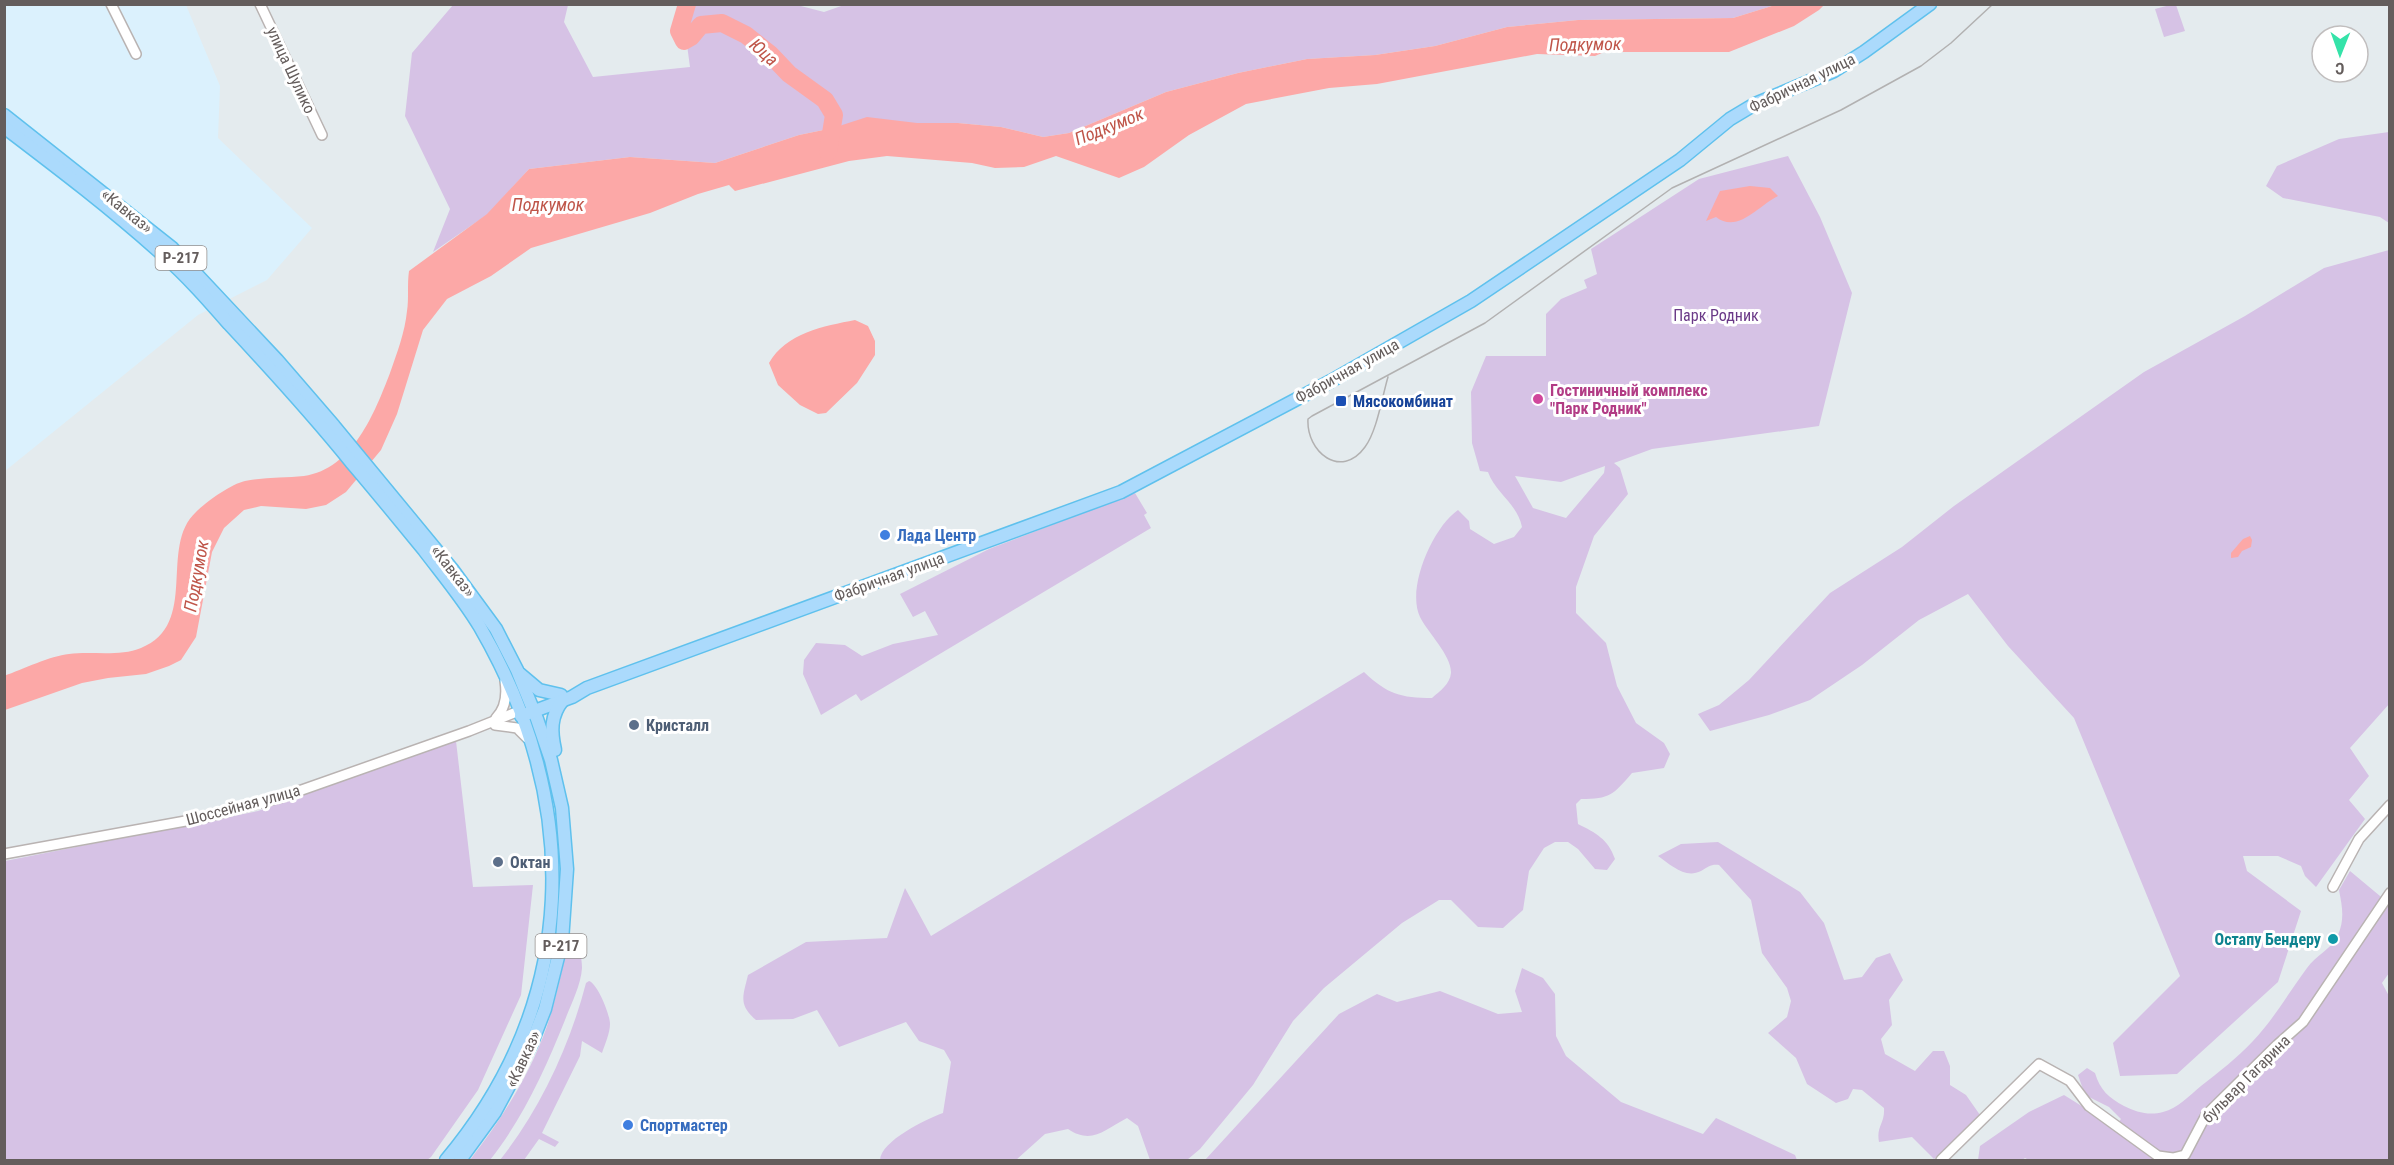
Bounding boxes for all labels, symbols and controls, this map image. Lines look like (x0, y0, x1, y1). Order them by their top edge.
street label: улица Шулико (263, 24, 319, 116)
north arrow (2310, 24, 2370, 84)
water label: Подкумок (1549, 33, 1622, 55)
water label: Юца (745, 34, 783, 70)
street label: Фабричная улица (1746, 49, 1858, 117)
text: С (2335, 59, 2344, 78)
water label: Подкумок (1071, 102, 1147, 149)
street label: «Кавказ» (97, 185, 157, 238)
water label: Подкумок (512, 194, 585, 215)
road number: Р-217 (156, 246, 207, 270)
park label: Парк Родник (1673, 306, 1759, 325)
street label: Фабричная улица (1292, 335, 1402, 407)
place label: Гостиничный комплекс "Парк Родник" (1550, 381, 1708, 418)
place label: Мясокомбинат (1353, 392, 1453, 411)
marker: Гостиничный комплекс "Парк Родник" (1531, 392, 1545, 406)
marker: Мясокомбинат (1334, 394, 1348, 408)
place label: Лада Центр (897, 526, 976, 545)
marker: Лада Центр (878, 528, 892, 542)
water label: Подкумок (179, 538, 213, 613)
street label: «Кавказ» (427, 541, 479, 601)
street label: Фабричная улица (831, 548, 947, 606)
place label: Кристалл (646, 716, 709, 735)
marker: Кристалл (627, 718, 641, 732)
street label: Шоссейная улица (184, 781, 302, 829)
place label: Октан (510, 853, 550, 872)
marker: Октан (491, 855, 505, 869)
place label: Остапу Бендеру (2214, 930, 2321, 949)
marker: Остапу Бендеру (2326, 932, 2340, 946)
road number: Р-217 (536, 934, 586, 958)
street label: «Кавказ» (502, 1027, 545, 1090)
street label: бульвар Гагарина (2198, 1031, 2294, 1127)
place label: Спортмастер (640, 1116, 728, 1135)
marker: Спортмастер (621, 1118, 635, 1132)

